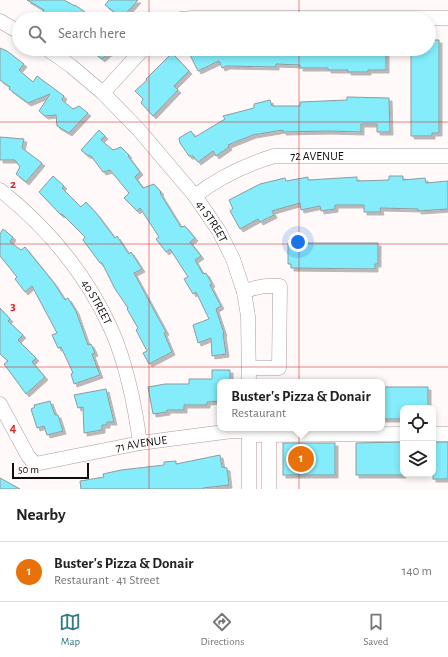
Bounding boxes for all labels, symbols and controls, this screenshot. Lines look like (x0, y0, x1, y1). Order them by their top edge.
search box (12, 12, 436, 56)
icon: search (26, 23, 48, 45)
text: Search here (58, 26, 126, 41)
street label: 72 AVENUE (290, 150, 344, 162)
text: 2 (10, 178, 16, 191)
street label: 41 STREET (194, 198, 230, 244)
your location (288, 232, 308, 252)
street label: 40 STREET (79, 277, 114, 326)
text: 3 (10, 300, 16, 313)
popup (217, 379, 385, 431)
text: Buster's Pizza & Donair (231, 389, 371, 404)
map controls (400, 405, 436, 477)
button: locate (400, 405, 436, 441)
text: Restaurant (231, 407, 286, 420)
text: 4 (10, 422, 17, 435)
street label: 71 AVENUE (115, 434, 168, 454)
button: layers (400, 441, 436, 477)
pin: 1 (288, 444, 314, 474)
scale bar (12, 461, 89, 480)
text: 50 m (18, 464, 39, 475)
text: Nearby (16, 506, 66, 523)
text: Buster's Pizza & Donair (54, 556, 194, 571)
text: 1 (27, 565, 31, 578)
text: 140 m (402, 565, 432, 578)
text: Restaurant · 41 Street (54, 574, 160, 587)
tab: Map (59, 611, 81, 648)
tab: Directions (200, 611, 244, 648)
tab: Saved (363, 611, 388, 648)

